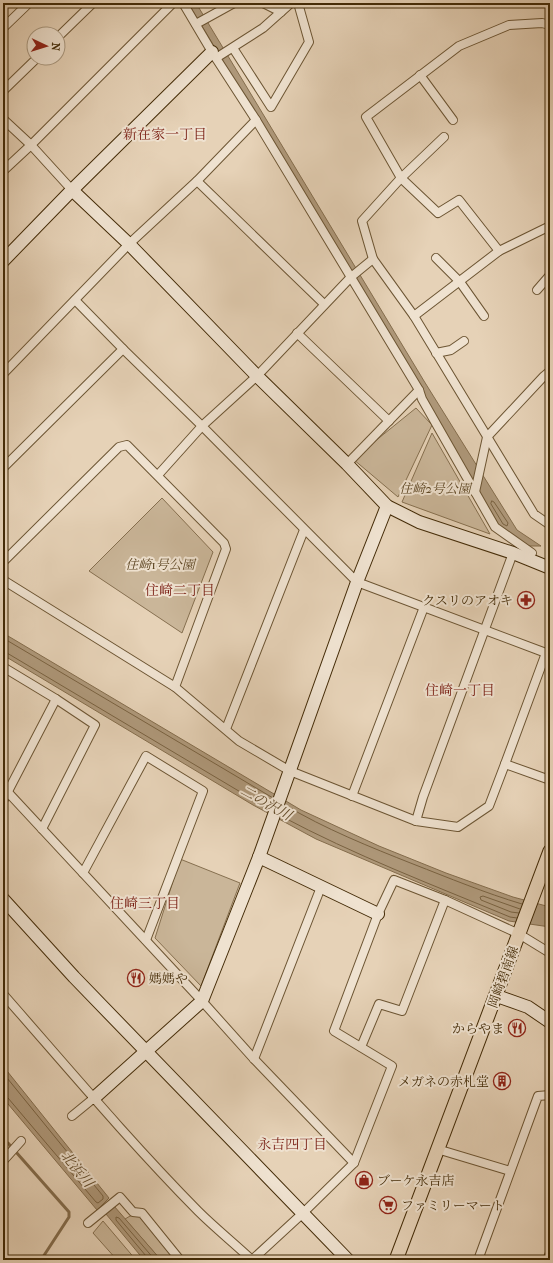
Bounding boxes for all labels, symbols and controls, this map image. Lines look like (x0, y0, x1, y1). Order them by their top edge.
north arrow (26, 26, 66, 66)
text: N (49, 42, 62, 52)
district label: 新在家一丁目 (123, 126, 207, 143)
park label: 住崎2号公園 (399, 481, 473, 496)
park label: 住崎1号公園 (125, 557, 197, 572)
district label: 住崎二丁目 (145, 582, 215, 599)
pharmacy icon: クスリのアオキ (516, 590, 536, 610)
place label: クスリのアオキ (422, 593, 513, 608)
district label: 住崎一丁目 (425, 682, 495, 699)
water label: 二の沢川 (237, 782, 296, 825)
district label: 住崎三丁目 (110, 895, 180, 912)
street label: 岡崎碧南線 (485, 944, 521, 1010)
restaurant icon: 媽媽や (126, 968, 146, 988)
place label: 媽媽や (149, 971, 188, 986)
restaurant icon: からやま (507, 1018, 527, 1038)
place label: からやま (452, 1021, 504, 1036)
building icon: メガネの赤札堂 (492, 1071, 512, 1091)
place label: メガネの赤札堂 (398, 1074, 489, 1089)
district label: 永吉四丁目 (257, 1136, 327, 1153)
water label: 北浜川 (57, 1147, 98, 1192)
shop icon: ブーケ永吉店 (354, 1170, 374, 1190)
place label: ブーケ永吉店 (377, 1173, 455, 1188)
supermarket icon: ファミリーマート (378, 1195, 398, 1215)
place label: ファミリーマート (401, 1198, 505, 1213)

